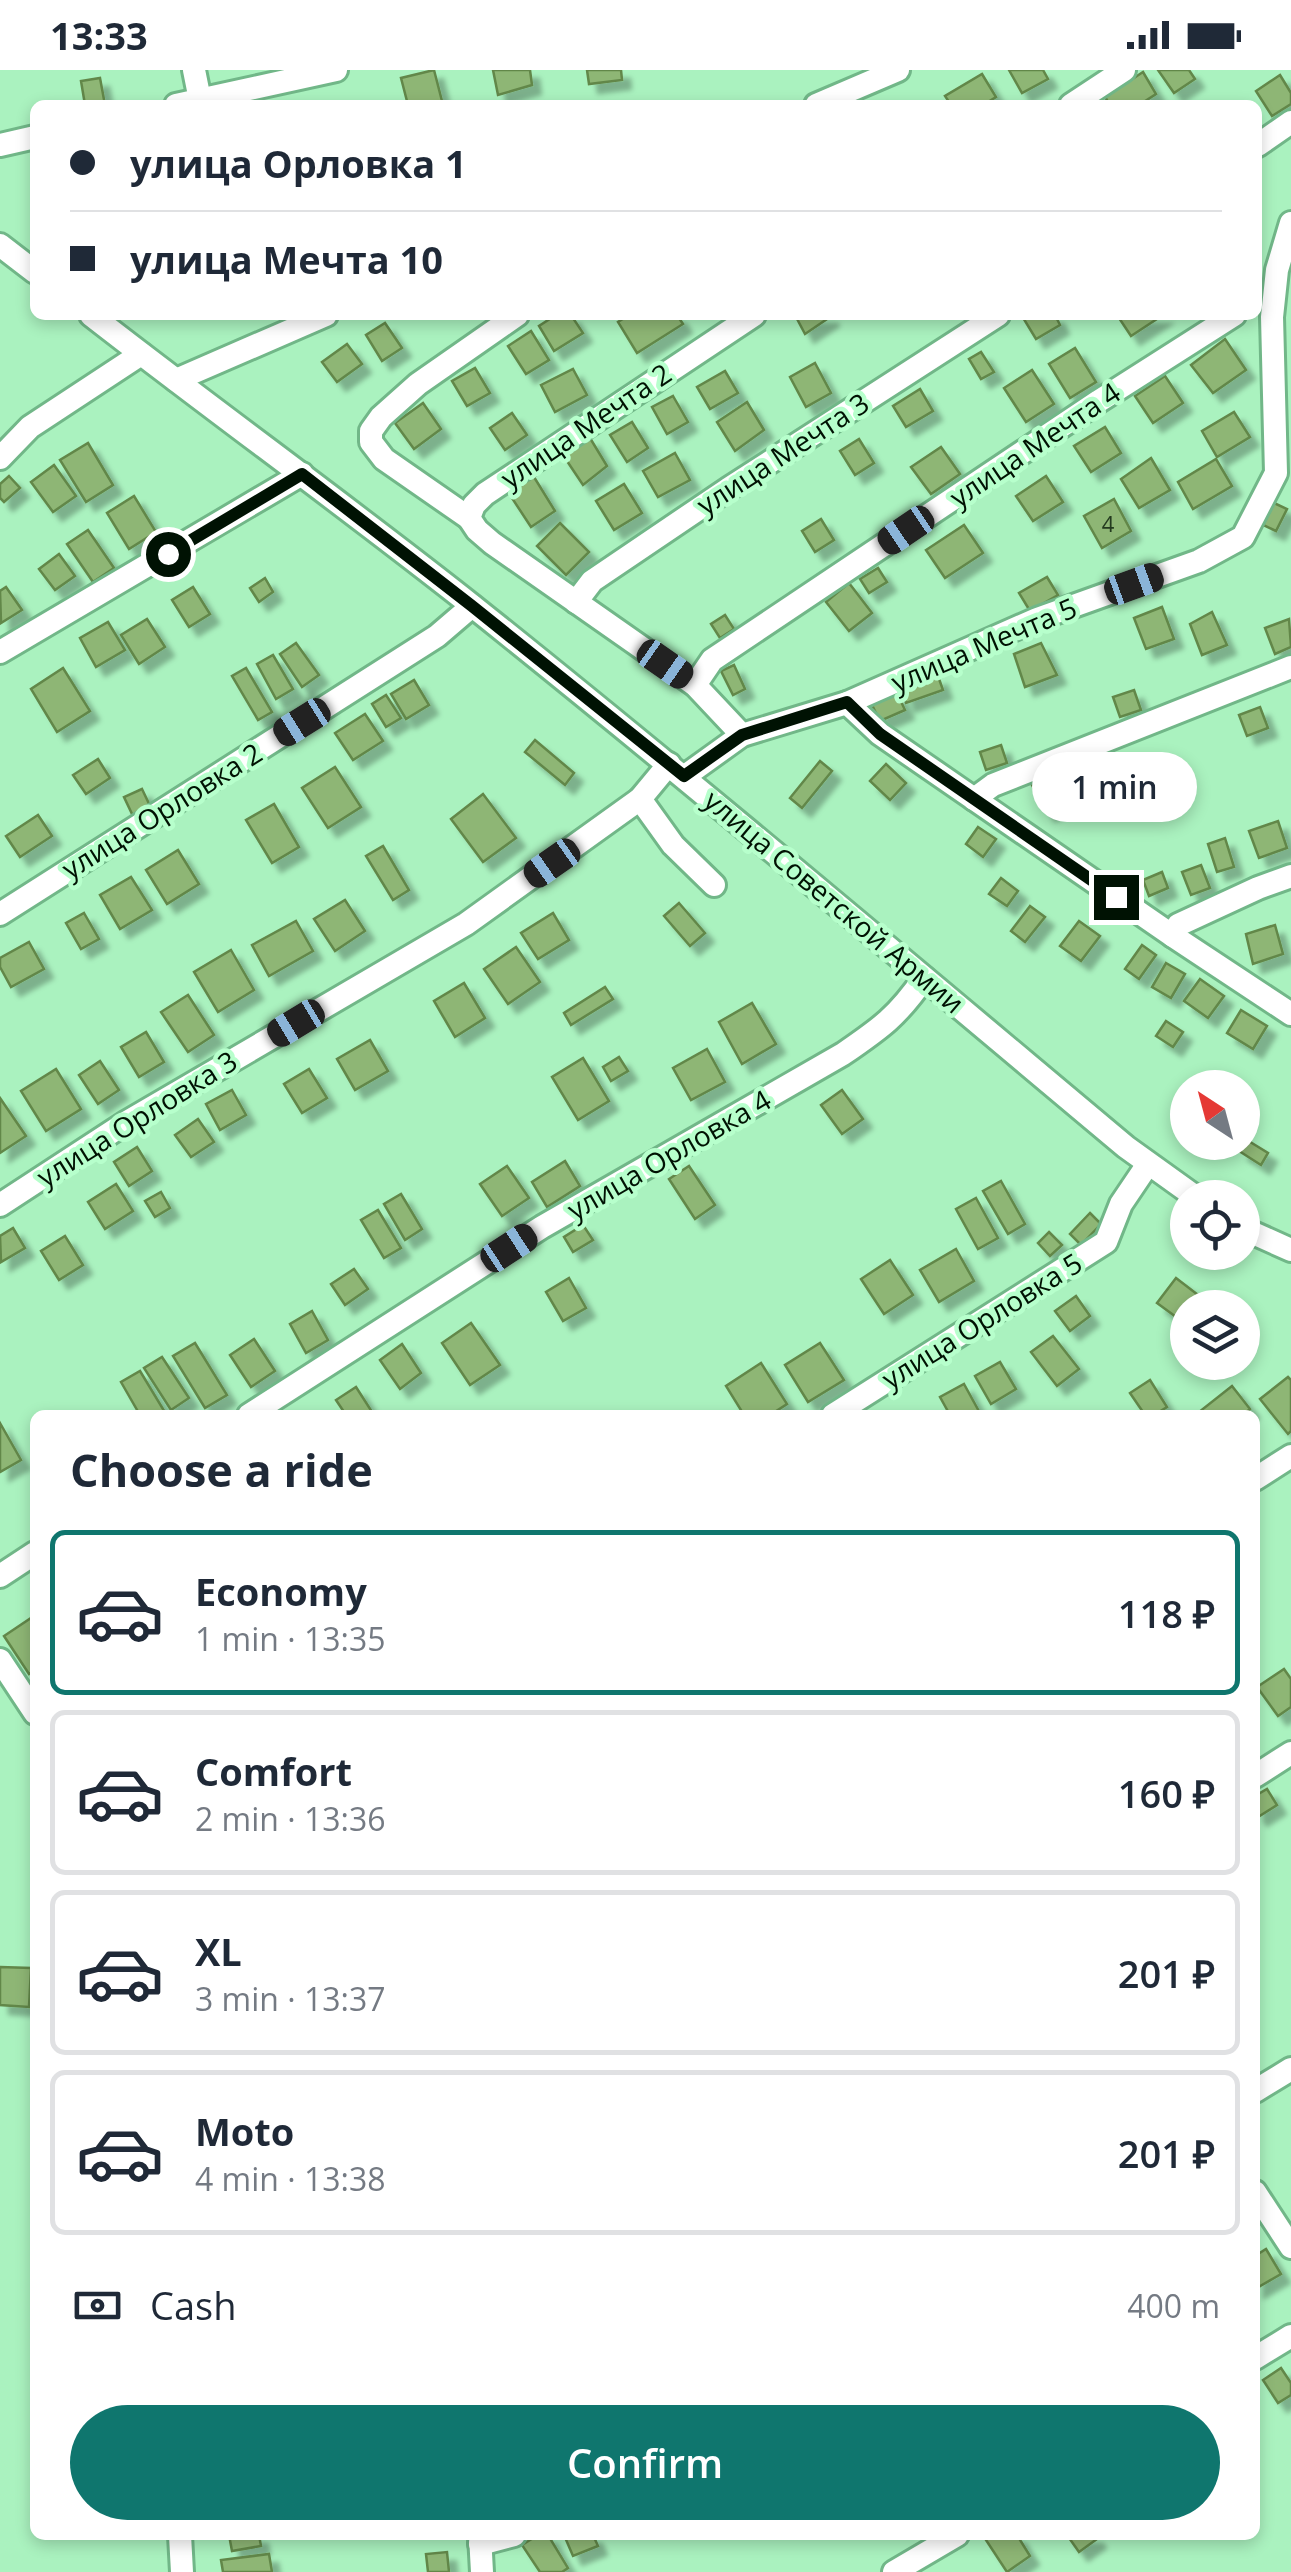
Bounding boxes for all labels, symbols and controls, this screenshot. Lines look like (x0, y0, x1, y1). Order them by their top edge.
text: 13:33 (50, 9, 148, 61)
text: улица Орловка 1 (130, 137, 467, 189)
text: улица Мечта 10 (130, 233, 443, 285)
street label: улица Мечта 2 (493, 354, 678, 496)
street label: улица Мечта 4 (942, 373, 1127, 515)
street label: улица Мечта 3 (689, 383, 876, 523)
car (873, 501, 939, 559)
house number: 4 (1102, 508, 1115, 538)
route start (146, 532, 191, 577)
car (1101, 560, 1167, 608)
street label: улица Мечта 5 (885, 588, 1082, 700)
car (632, 635, 698, 693)
car (269, 693, 335, 751)
street label: улица Орловка 2 (54, 733, 269, 887)
callout: 1 min (1034, 752, 1198, 822)
text: 1 min (1071, 765, 1158, 808)
street label: улица Советской Армии (697, 781, 973, 1021)
car (519, 834, 585, 892)
route end (1094, 875, 1139, 920)
car (263, 995, 329, 1051)
street label: улица Орловка 3 (29, 1041, 244, 1195)
north arrow (1170, 1070, 1260, 1160)
map controls (1170, 1070, 1260, 1380)
street label: улица Орловка 4 (560, 1080, 777, 1228)
button: locate (1170, 1180, 1260, 1270)
car (476, 1219, 542, 1277)
street label: улица Орловка 5 (874, 1243, 1089, 1397)
button: layers (1170, 1290, 1260, 1380)
text: Choose a ride (70, 1439, 373, 1500)
text: Economy (195, 1565, 367, 1617)
icon: car (75, 1568, 165, 1658)
text: 118 ₽ (1118, 1587, 1215, 1639)
text: 1 min · 13:35 (195, 1617, 386, 1660)
text: Comfort (195, 1745, 352, 1797)
icon: car (75, 1748, 165, 1838)
text: 160 ₽ (1118, 1767, 1215, 1819)
text: 2 min · 13:36 (195, 1797, 386, 1840)
text: XL (195, 1925, 242, 1977)
icon: car (75, 1928, 165, 2018)
text: 201 ₽ (1118, 1947, 1215, 1999)
text: 3 min · 13:37 (195, 1977, 386, 2020)
text: Moto (195, 2105, 294, 2157)
icon: car (75, 2108, 165, 2198)
text: 201 ₽ (1118, 2127, 1215, 2179)
text: 4 min · 13:38 (195, 2157, 386, 2200)
icon: cash (70, 2278, 125, 2333)
text: Cash (150, 2279, 236, 2331)
text: 400 m (1127, 2284, 1220, 2327)
button: Confirm (70, 2405, 1220, 2520)

